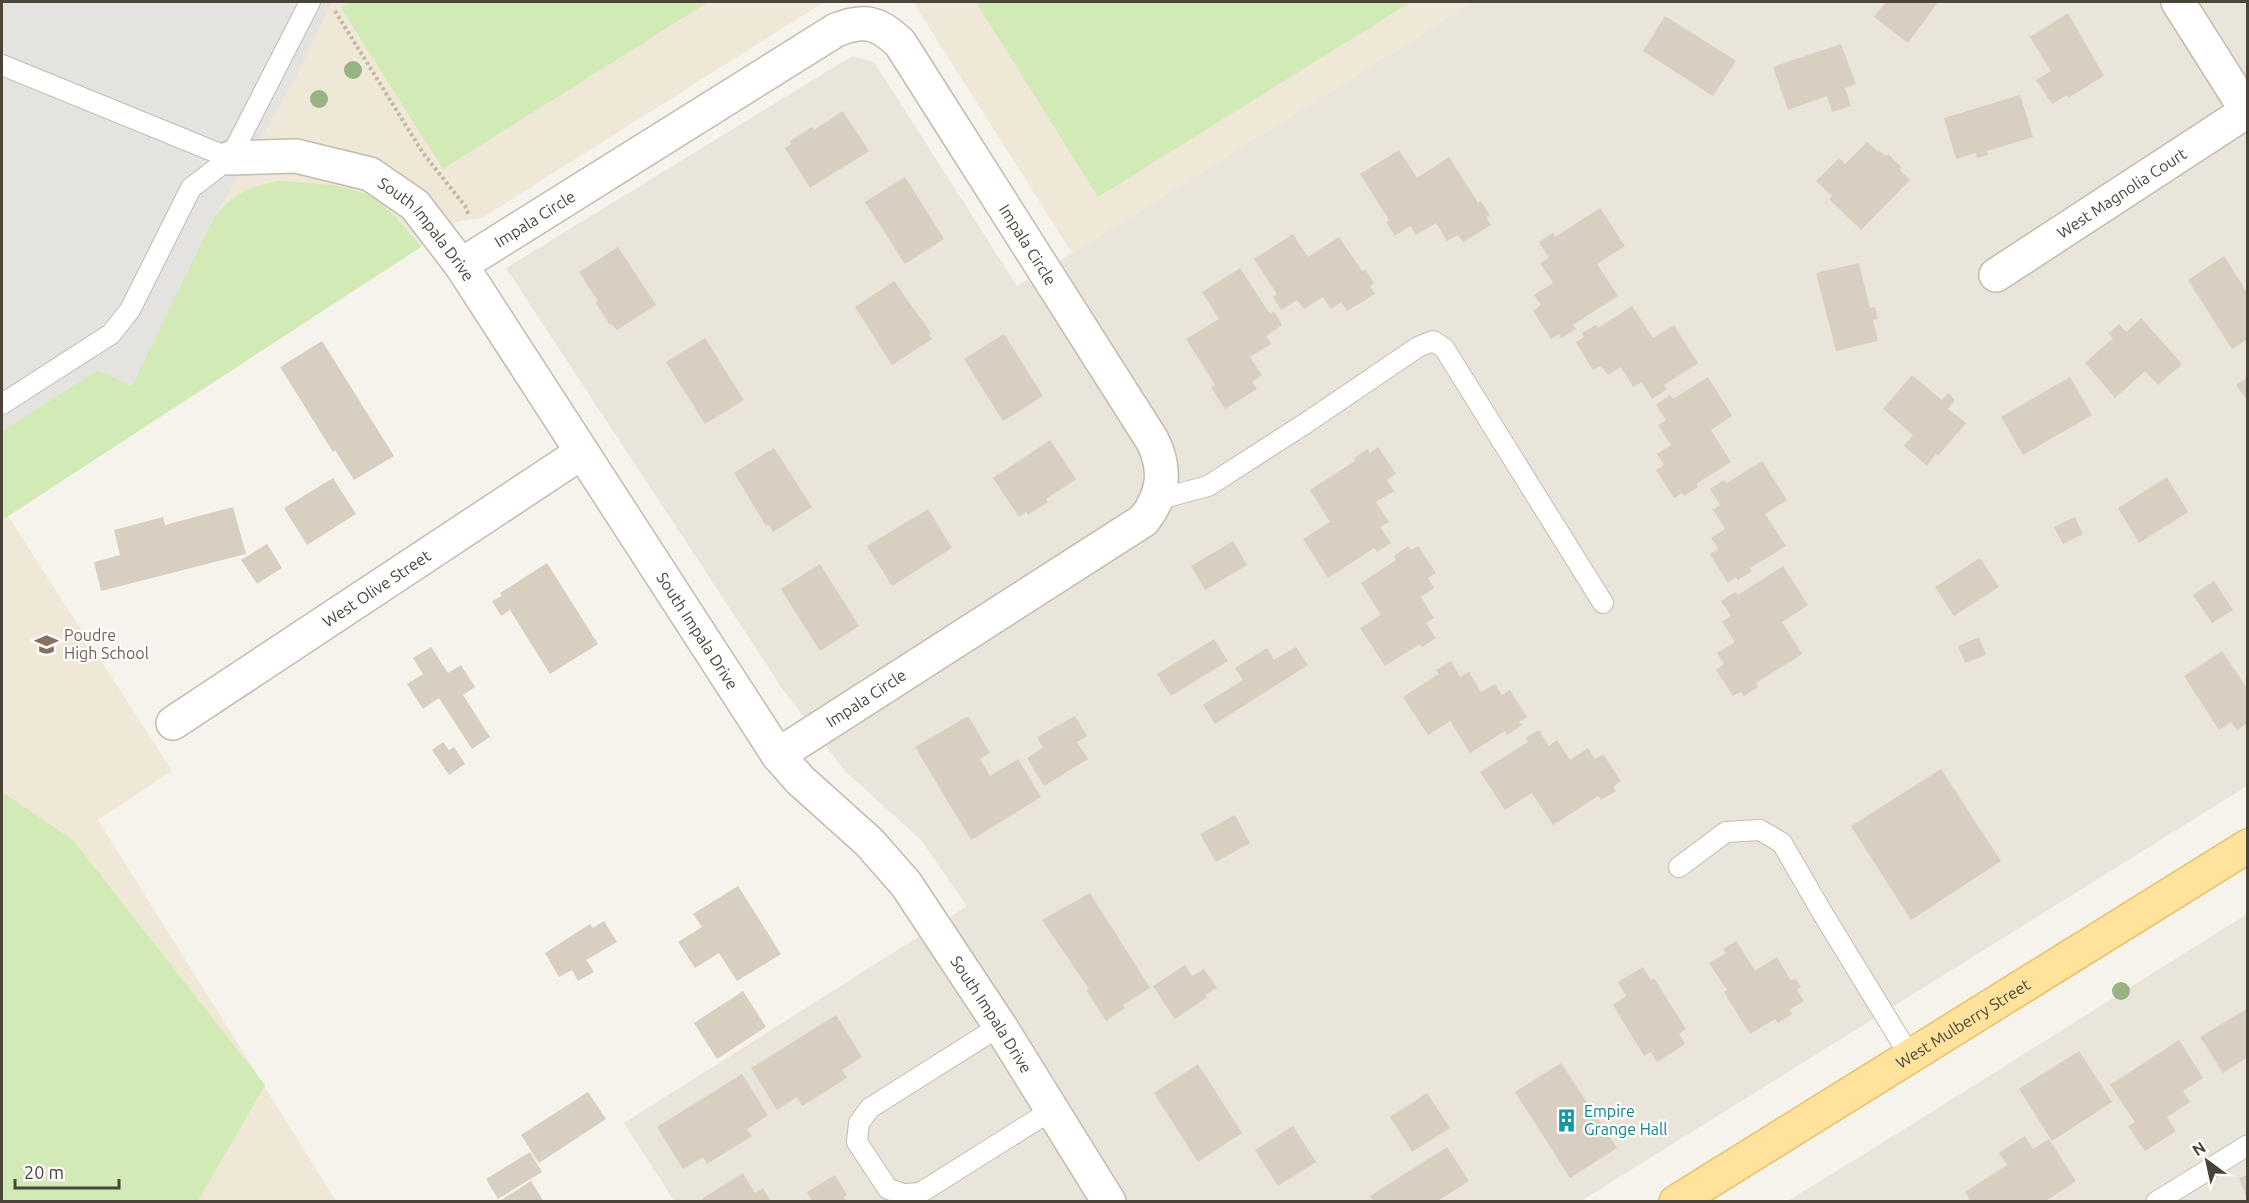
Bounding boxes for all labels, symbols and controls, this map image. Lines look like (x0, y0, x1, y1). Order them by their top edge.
street label: West Magnolia Court (2053, 144, 2190, 242)
street label: South Impala Drive (375, 173, 478, 284)
street label: Impala Circle (491, 187, 578, 251)
street label: Impala Circle (996, 201, 1060, 288)
street label: West Olive Street (319, 546, 435, 631)
street label: South Impala Drive (653, 569, 742, 692)
place label: Poudre High School (64, 626, 149, 662)
school or university icon: Poudre High School (33, 631, 59, 657)
street label: Impala Circle (823, 665, 909, 731)
street label: South Impala Drive (947, 953, 1036, 1076)
street label: West Mulberry Street (1893, 975, 2034, 1072)
place label: Empire Grange Hall (1584, 1102, 1667, 1138)
building icon: Empire Grange Hall (1553, 1107, 1579, 1133)
north arrow (2177, 1131, 2237, 1191)
text: N (2189, 1138, 2209, 1159)
scale bar (15, 1152, 118, 1190)
text: 20 m (24, 1162, 64, 1182)

